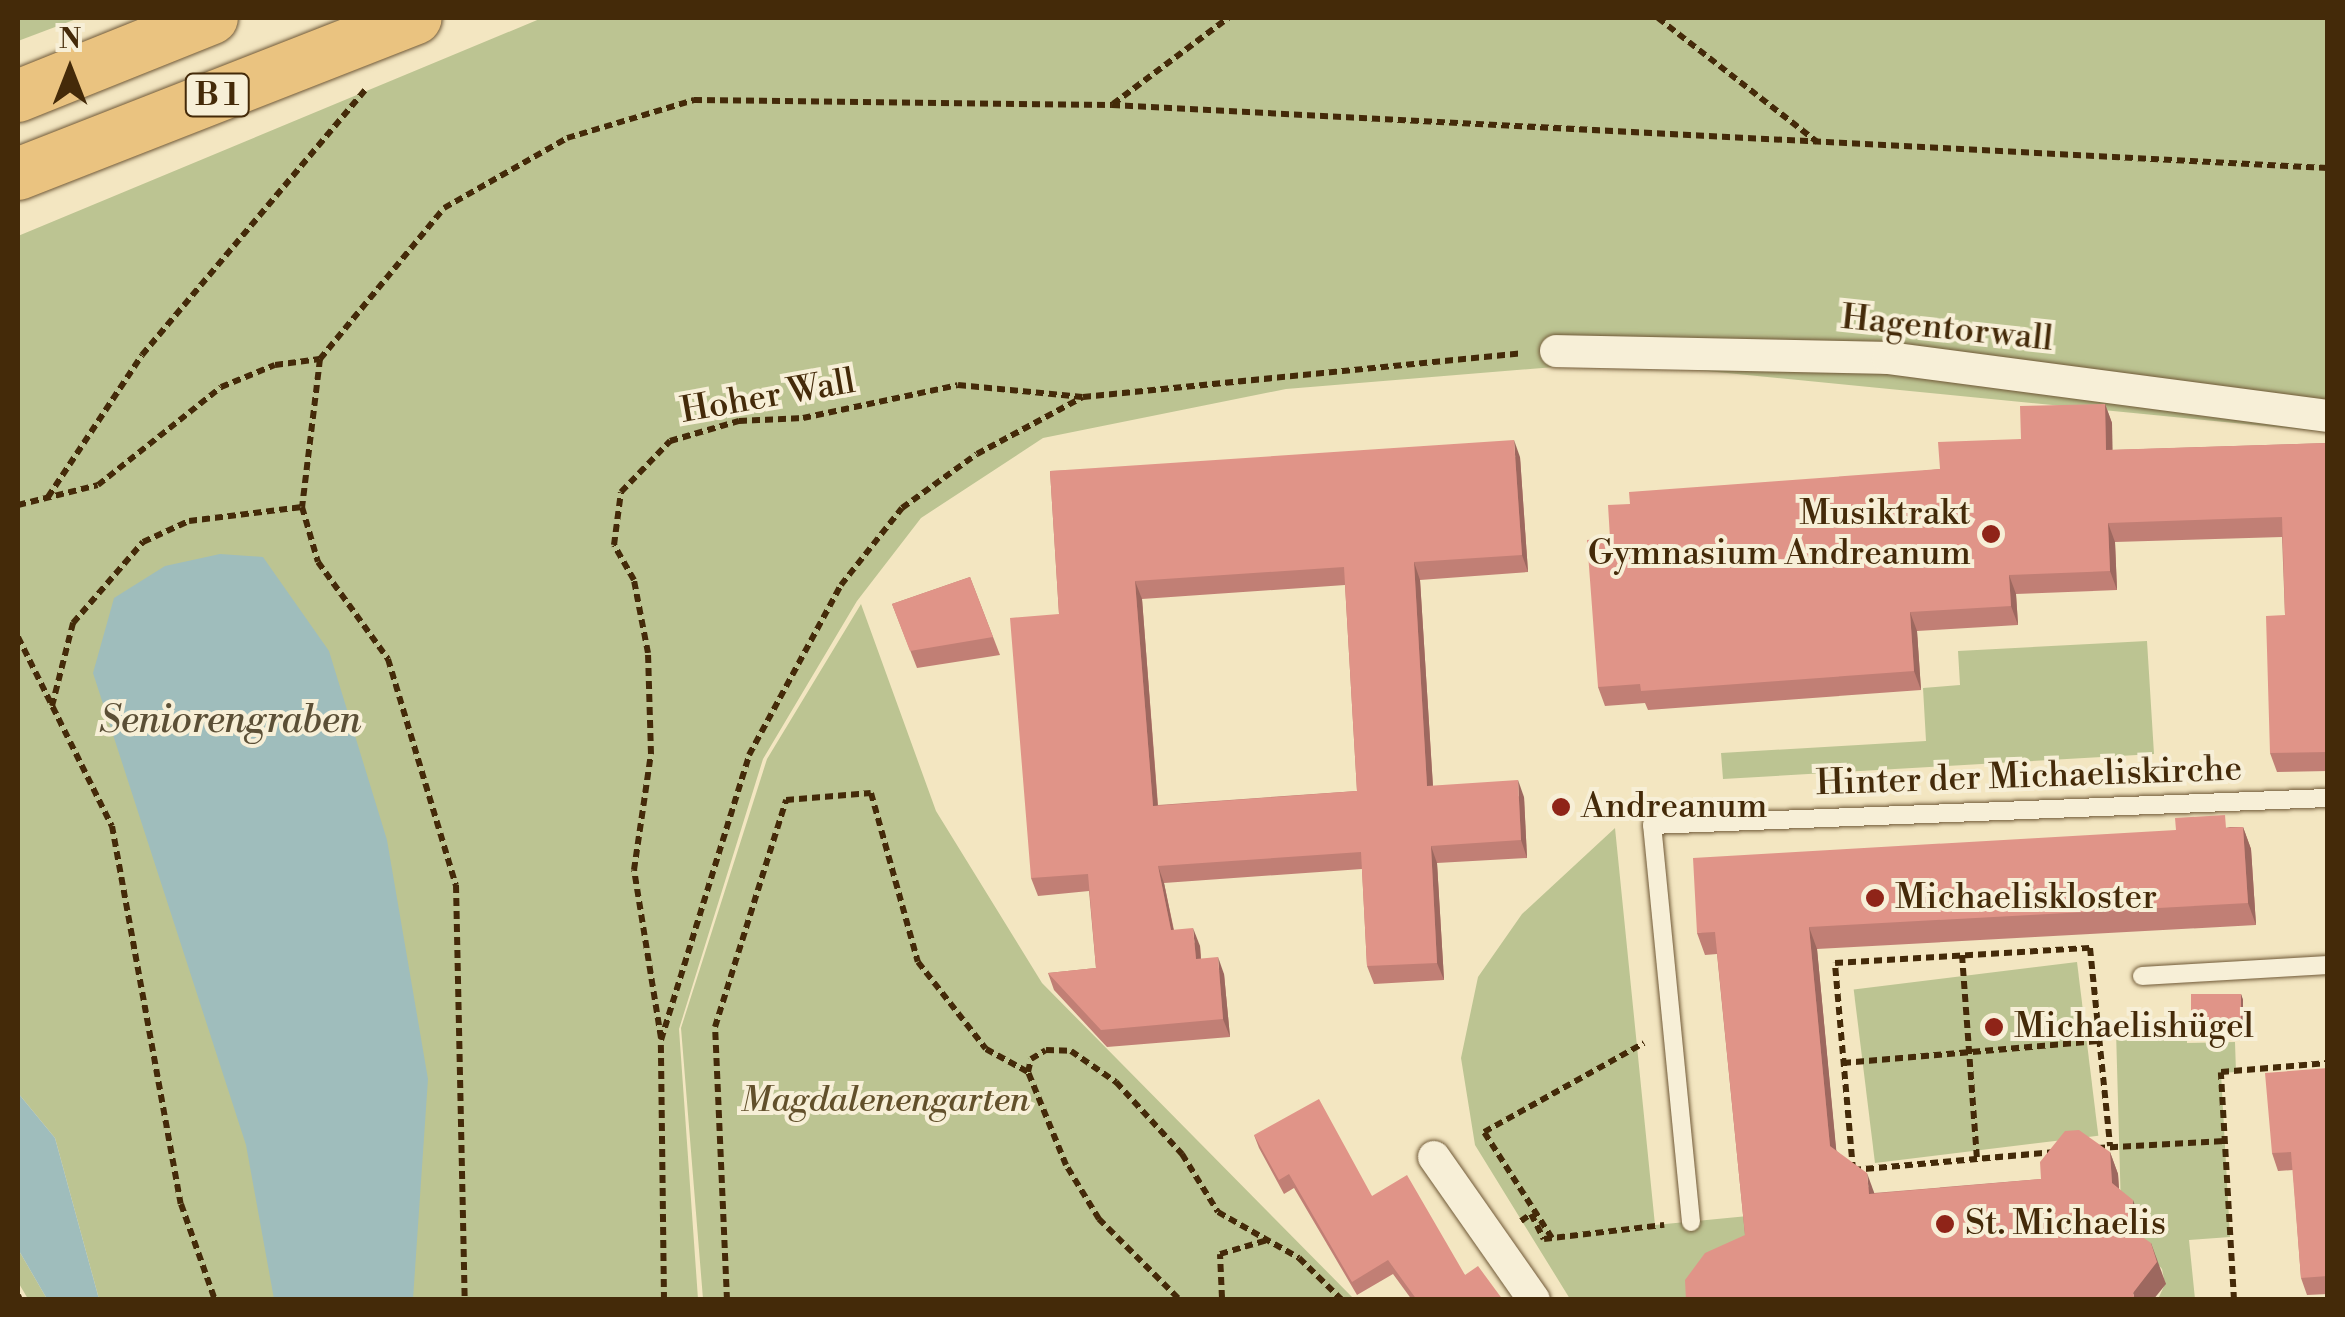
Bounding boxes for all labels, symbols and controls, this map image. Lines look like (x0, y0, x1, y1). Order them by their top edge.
north arrow (20, 20, 120, 120)
text: N (59, 22, 81, 57)
road number: B 1 (184, 68, 250, 122)
street label: Hagentorwall (1839, 297, 2055, 361)
street label: Hoher Wall (677, 361, 859, 433)
place label: Musiktrakt Gymnasium Andreanum (1588, 493, 1971, 575)
marker: Musiktrakt Gymnasium Andreanum (1980, 523, 2002, 545)
water label: Seniorengraben (99, 698, 361, 744)
street label: Hinter der Michaeliskirche (1815, 749, 2243, 805)
place label: Andreanum (1581, 786, 1767, 828)
marker: Andreanum (1550, 796, 1572, 818)
place label: Michaeliskloster (1895, 877, 2157, 919)
marker: Michaeliskloster (1864, 887, 1886, 909)
place label: Michaelishügel (2014, 1006, 2254, 1048)
marker: Michaelishügel (1983, 1016, 2005, 1038)
park label: Magdalenengarten (740, 1080, 1030, 1122)
place label: St. Michaelis (1965, 1203, 2166, 1245)
marker: St. Michaelis (1934, 1213, 1956, 1235)

